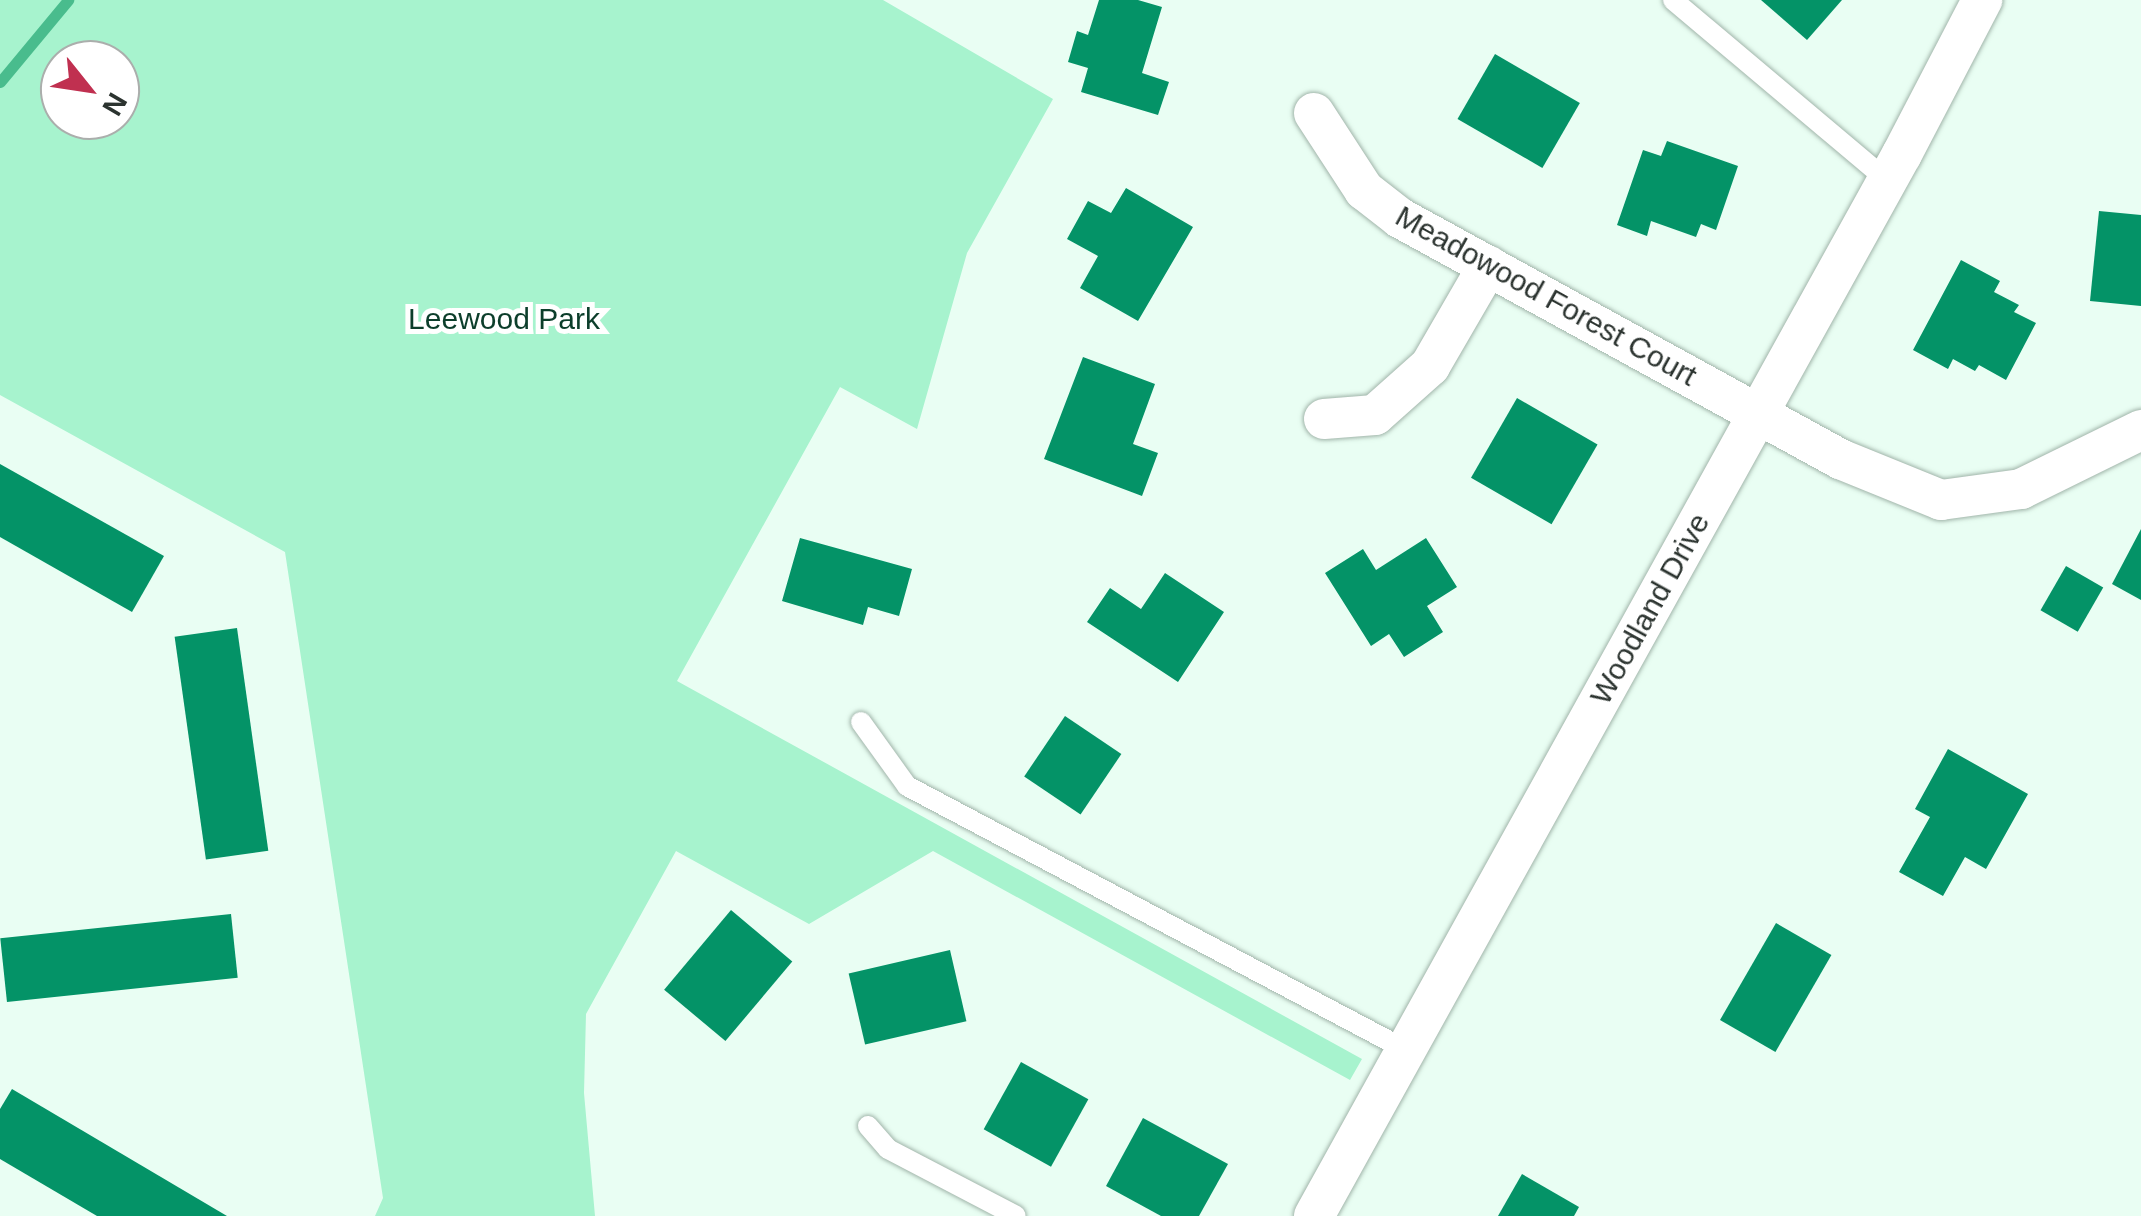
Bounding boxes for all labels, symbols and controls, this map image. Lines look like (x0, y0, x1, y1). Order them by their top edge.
north arrow (40, 40, 140, 140)
text: N (96, 88, 133, 121)
street label: Meadowood Forest Court (1389, 198, 1703, 394)
park label: Leewood Park (408, 301, 600, 337)
street label: Woodland Drive (1583, 507, 1717, 711)

